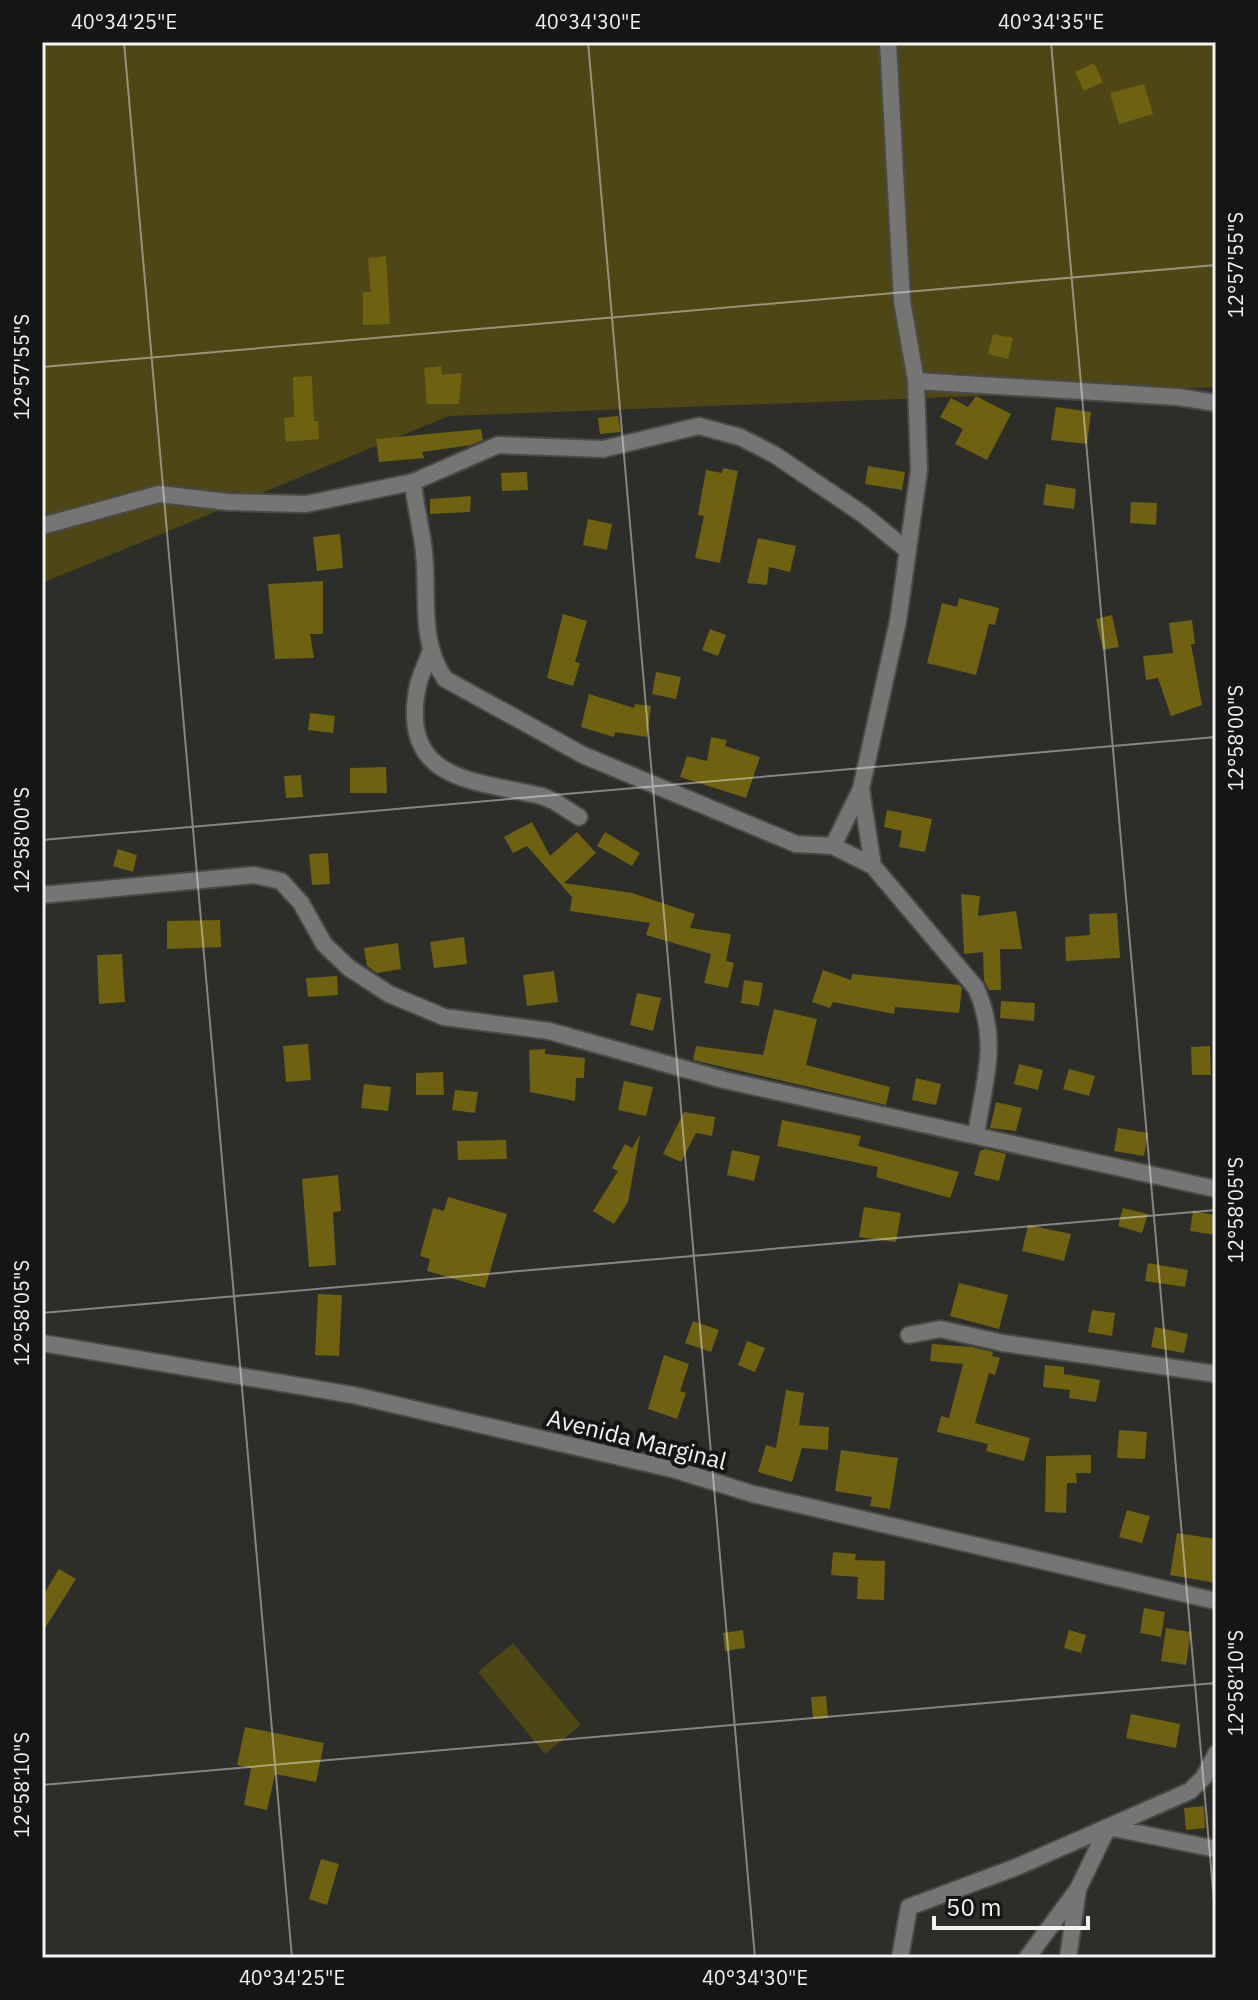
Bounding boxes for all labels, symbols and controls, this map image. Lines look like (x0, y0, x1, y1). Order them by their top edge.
text: 40°34'25"E (71, 8, 177, 35)
text: 40°34'30"E (535, 8, 641, 35)
text: 40°34'35"E (998, 8, 1104, 35)
text: 12°57'55"S (1222, 212, 1249, 318)
text: 12°57'55"S (8, 314, 35, 420)
text: 12°58'00"S (1222, 685, 1249, 791)
text: 12°58'00"S (8, 787, 35, 893)
text: 12°58'05"S (1222, 1157, 1249, 1263)
text: 12°58'05"S (8, 1260, 35, 1366)
street label: Avenida Marginal (544, 1401, 730, 1477)
text: 12°58'10"S (1222, 1630, 1249, 1736)
text: 12°58'10"S (8, 1732, 35, 1838)
scale bar (934, 1880, 1088, 1930)
text: 50 m (946, 1891, 1001, 1923)
text: 40°34'25"E (239, 1964, 345, 1991)
text: 40°34'30"E (702, 1964, 808, 1991)

